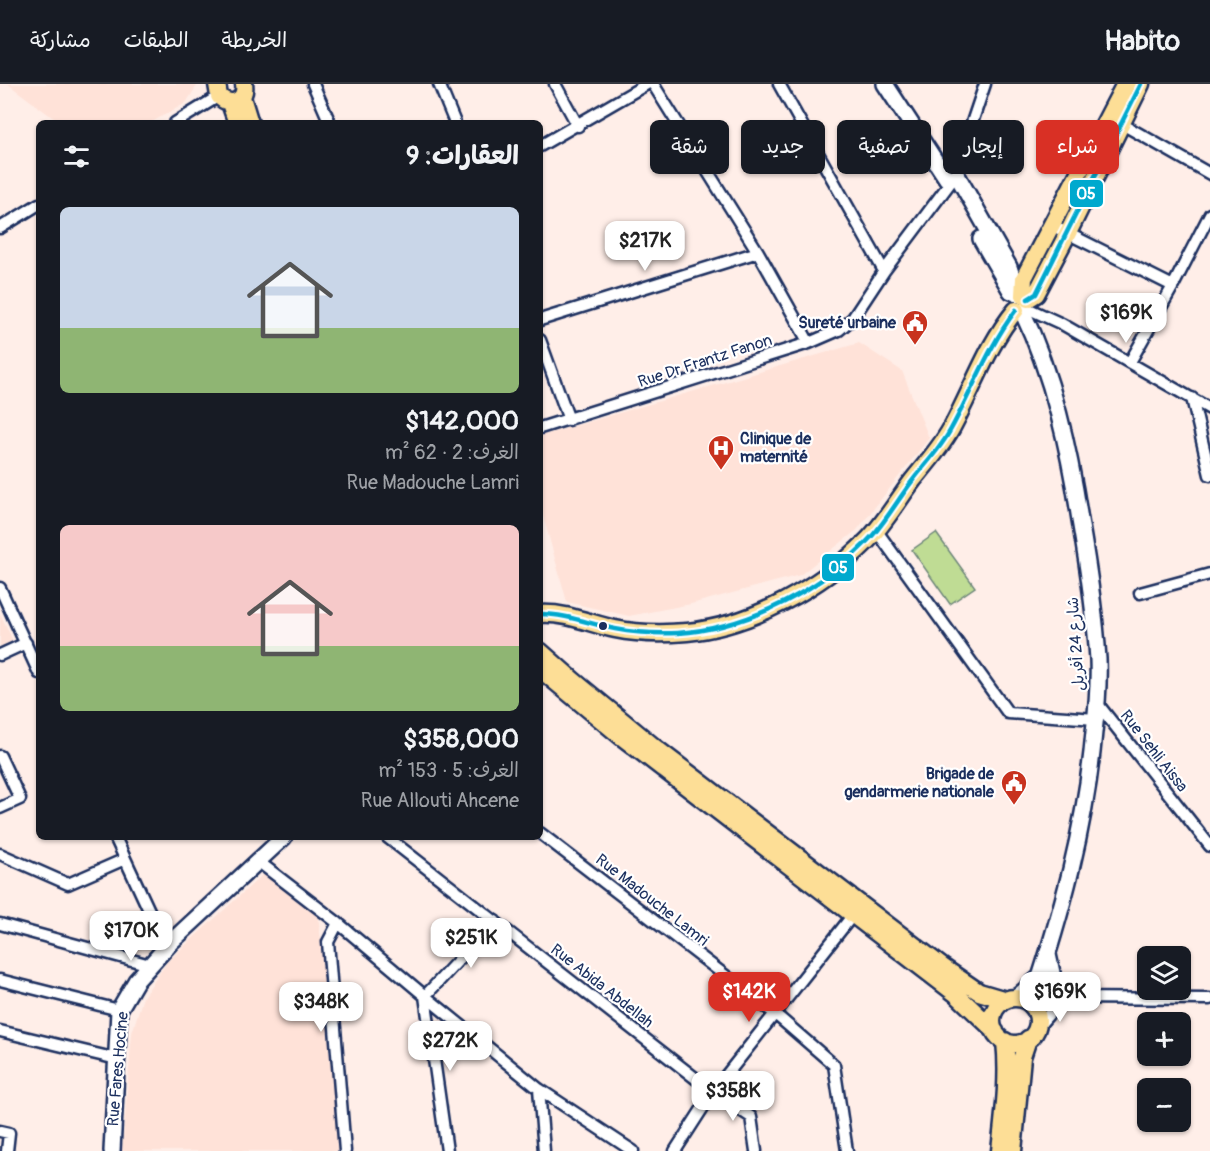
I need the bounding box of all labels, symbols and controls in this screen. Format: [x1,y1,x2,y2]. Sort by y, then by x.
text: Habito [1104,24,1180,59]
text: مشاركة [30,27,91,54]
text: الطبقات [124,27,189,54]
text: الخريطة [222,27,287,54]
chip: شقة [650,120,729,174]
chip: جديد [741,120,825,174]
chip: تصفية [837,120,931,174]
chip: إيجار [943,120,1024,174]
chip: شراء [1036,120,1119,174]
icon: filters [60,140,93,173]
text: العقارات: 9 [406,140,519,172]
line badge: 05 [1069,179,1104,208]
text: 05 [1076,184,1096,204]
pin: $217K [603,221,687,272]
text: $217K [619,228,671,253]
icon: home [236,246,344,354]
pin: $169K [1084,293,1168,344]
text: $169K [1100,300,1152,325]
public building icon: Sureté urbaine [900,308,930,346]
place label: Sureté urbaine [798,313,897,333]
street label: Rue Dr Frantz Fanon [635,330,775,392]
text: $142,000 [405,405,519,437]
place label: Clinique de maternité [740,429,812,467]
hospital icon: Clinique de maternité [706,433,736,471]
text: الغرف: 2 · 62 m² [385,440,519,465]
text: Rue Madouche Lamri [346,470,519,495]
line badge: 05 [821,553,855,582]
text: 05 [828,558,848,578]
icon: home [236,564,344,672]
street label: شارع 24 أفريل [1063,596,1090,692]
unlabelled marker [597,620,609,632]
street label: Rue Sehli Aissa [1116,706,1192,796]
text: $358,000 [403,723,519,755]
text: الغرف: 5 · 153 m² [378,758,519,783]
place label: Brigade de gendarmerie nationale [844,764,995,802]
public building icon: Brigade de gendarmerie nationale [999,768,1029,806]
text: Rue Allouti Ahcene [361,788,519,813]
street label: Rue Madouche Lamri [591,850,713,950]
pin: $170K [89,911,173,962]
text: $170K [104,918,158,943]
pin: $251K [429,918,513,969]
text: $251K [445,925,497,950]
street label: Rue Abida Abdellah [547,940,657,1032]
map controls [1137,946,1191,1132]
button: layers [1137,946,1191,1000]
pin: $142K [707,972,791,1023]
pin: $169K [1018,972,1102,1023]
text: $142K [722,979,776,1004]
text: $169K [1034,979,1086,1004]
pin: $348K [279,982,363,1033]
text: $348K [293,989,349,1014]
street label: Rue Fares Hocine [103,1011,133,1127]
button: + [1137,1012,1191,1066]
pin: $272K [408,1021,492,1072]
text: $272K [422,1028,478,1053]
pin: $358K [691,1071,775,1122]
text: $358K [706,1078,760,1103]
button: − [1137,1078,1191,1132]

